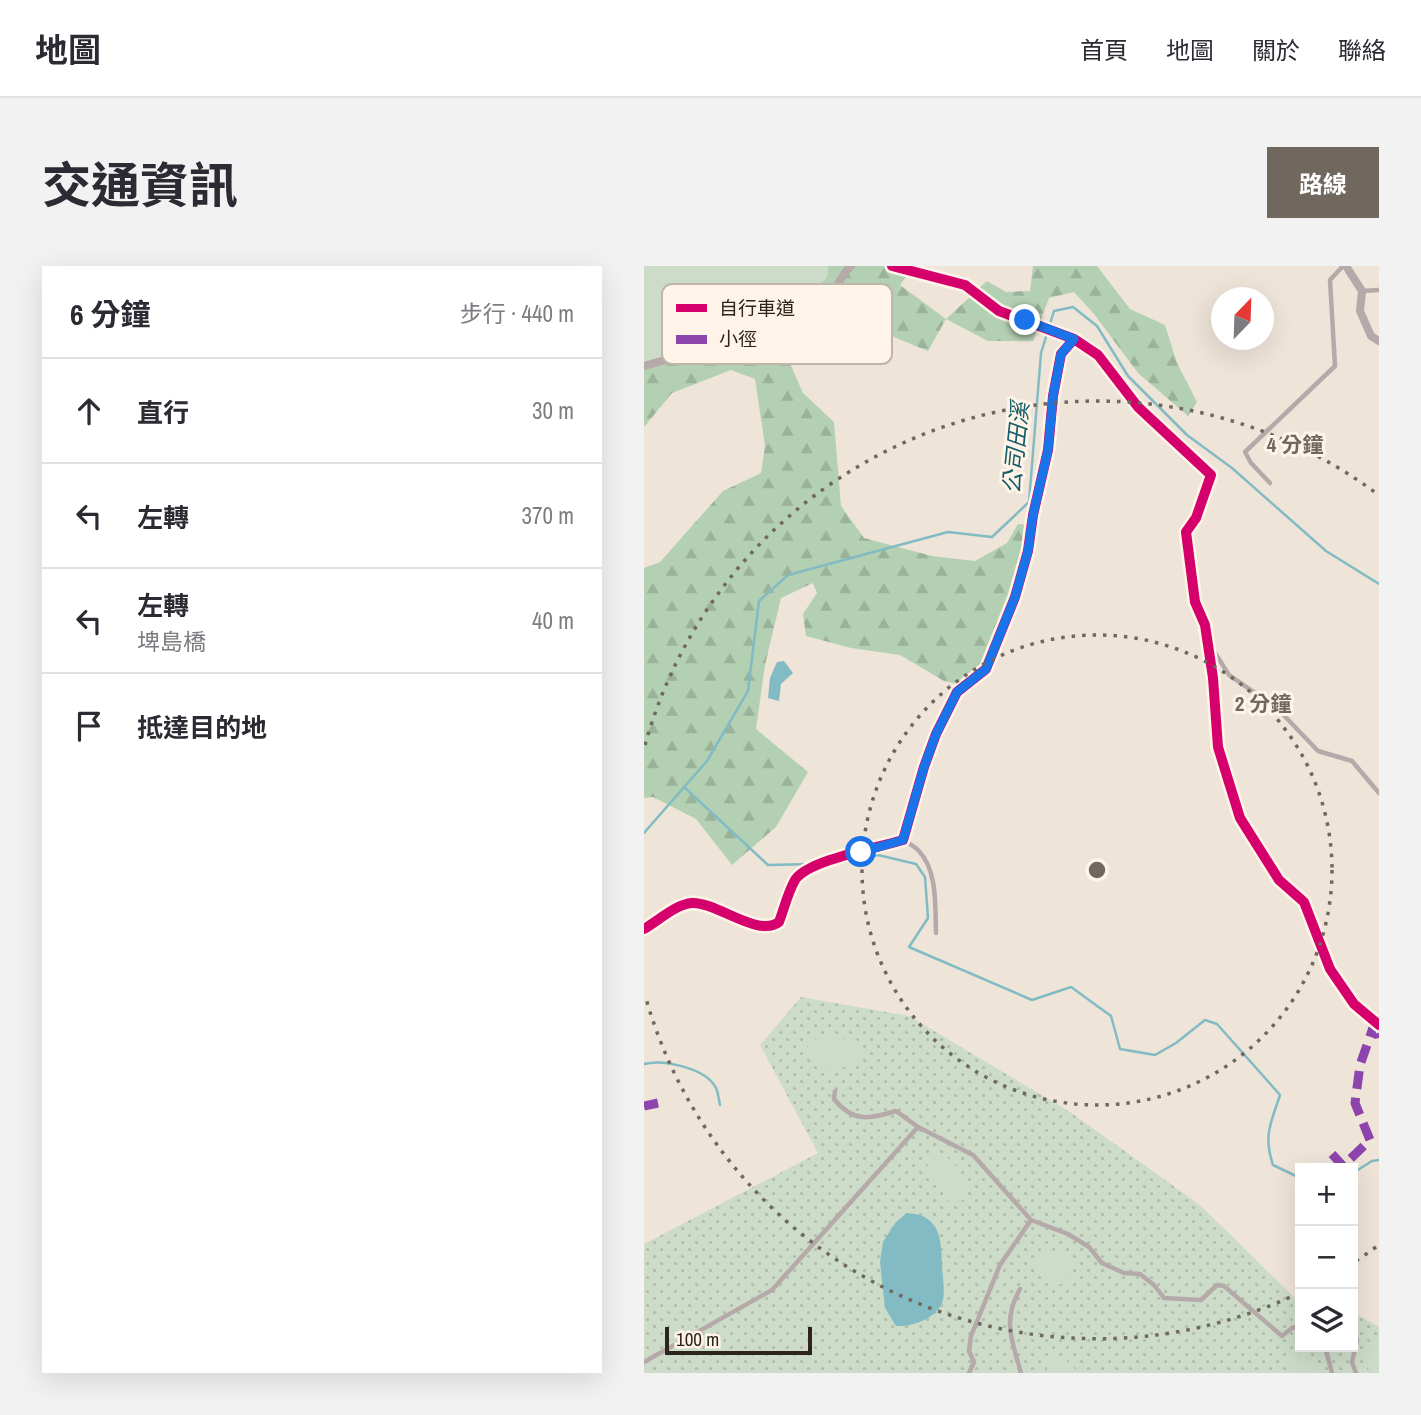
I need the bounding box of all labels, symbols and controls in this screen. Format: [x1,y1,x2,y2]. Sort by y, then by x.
text: 地圖 [35,28,101,72]
text: 首頁 [1080,34,1128,66]
text: 地圖 [1166,34,1214,66]
text: 關於 [1252,34,1300,66]
text: 聯絡 [1338,34,1386,66]
button: 路線 [1267,147,1379,218]
text: 交通資訊 [42,152,238,218]
legend [662,284,892,364]
north arrow [1211,287,1274,350]
text: 6 分鐘 [70,294,151,334]
text: 自行車道 [719,295,795,321]
text: 步行 · 440 m [460,298,574,329]
route end [1009,304,1040,335]
text: 小徑 [719,326,757,352]
icon: ahead [70,392,108,430]
text: 直行 [137,395,189,430]
text: 30 m [532,395,574,426]
water label: 公司田溪 [995,398,1036,495]
text: 4 分鐘 [1267,430,1323,459]
icon: left [70,497,108,535]
text: 左轉 [137,500,189,535]
text: 370 m [522,500,574,531]
text: 左轉 [137,588,189,623]
icon: left [70,602,108,640]
text: 40 m [532,605,574,636]
text: 埤島橋 [137,626,206,657]
text: 2 分鐘 [1235,689,1291,718]
icon: arrive [70,707,108,745]
text: 抵達目的地 [137,710,267,745]
route start [845,836,876,867]
centre of rings [1085,858,1109,882]
map controls [1295,1163,1358,1352]
button: + [1295,1163,1358,1226]
button: − [1295,1226,1358,1289]
button: layers [1295,1289,1358,1352]
scale bar [665,1324,812,1356]
text: 100 m [676,1326,719,1352]

